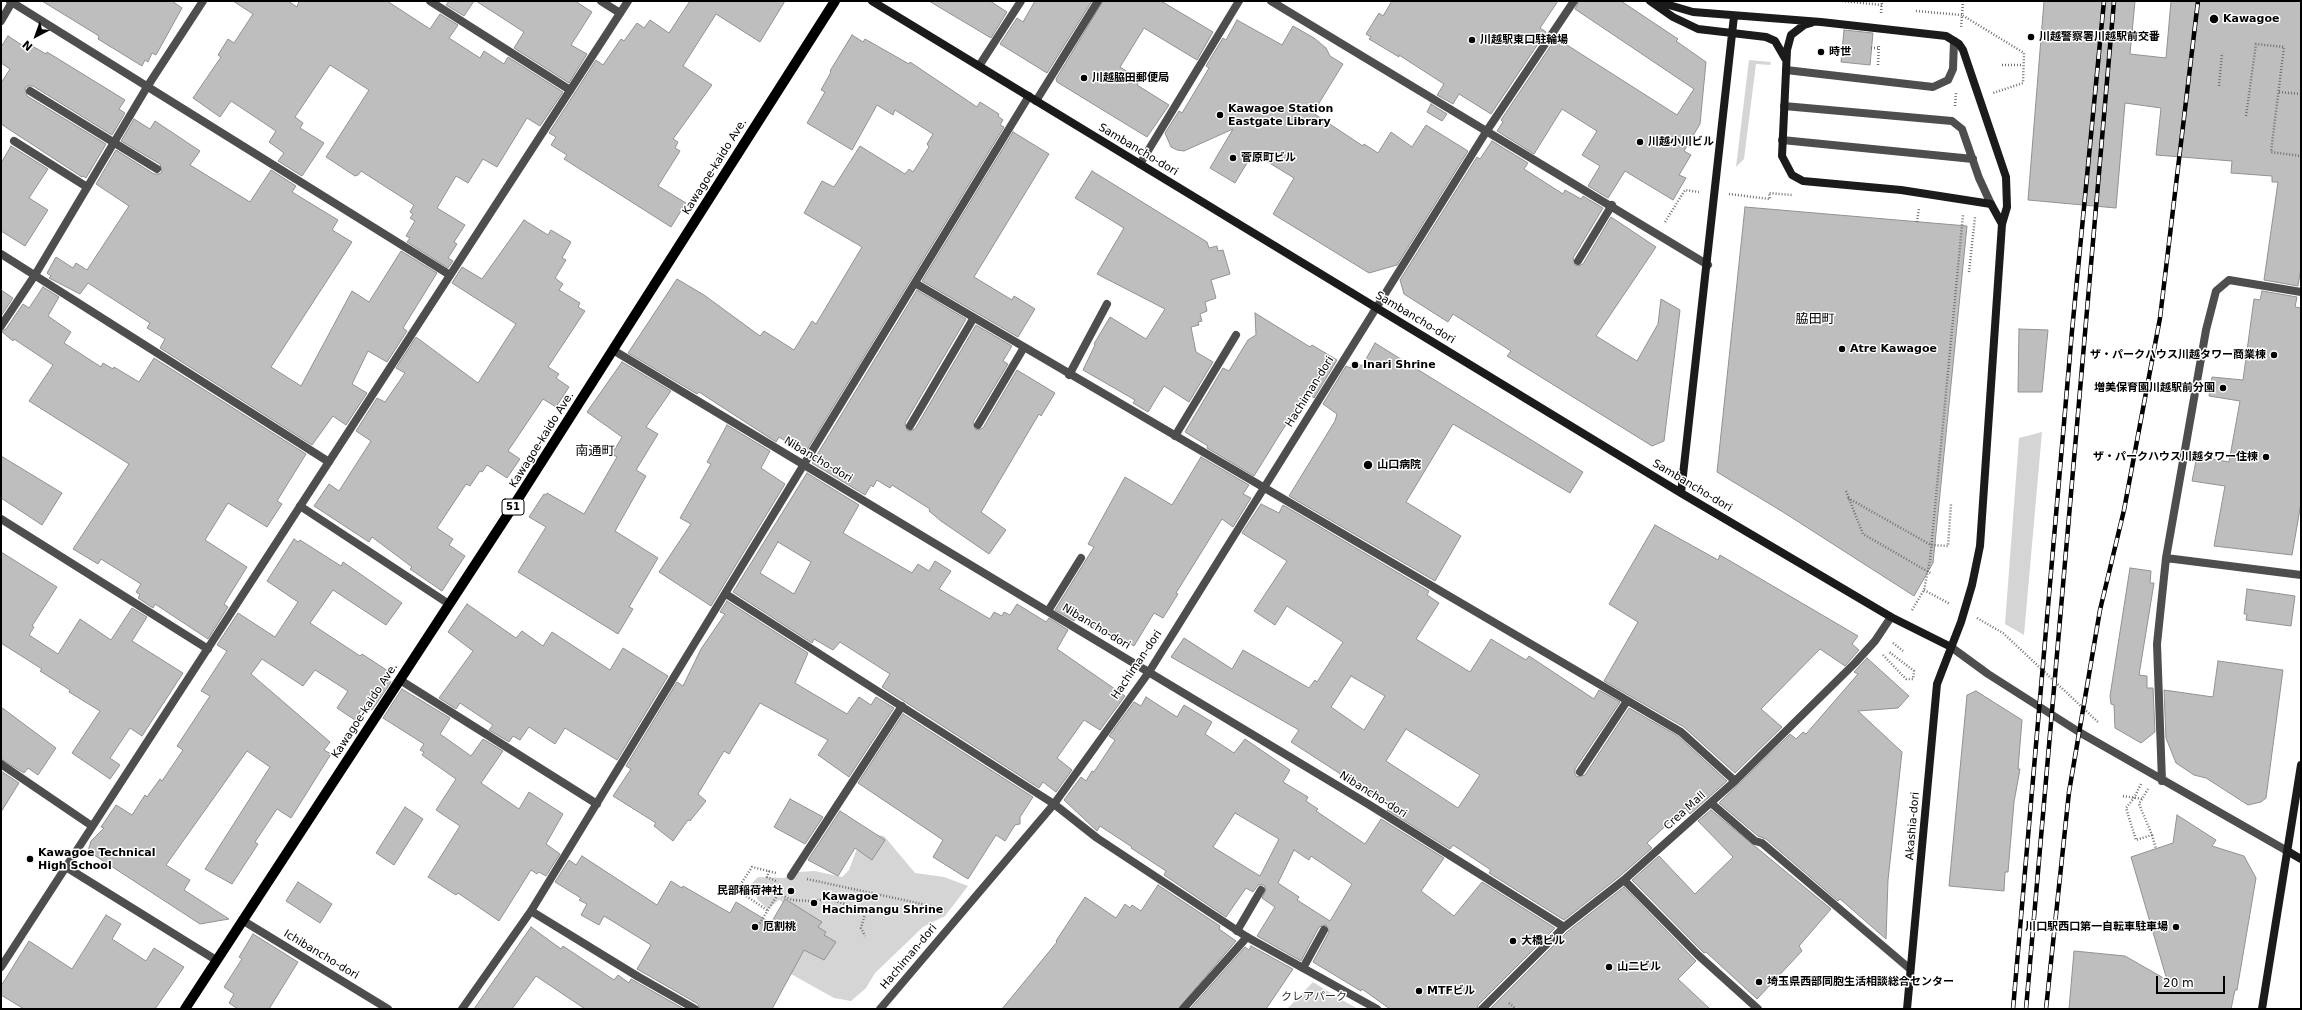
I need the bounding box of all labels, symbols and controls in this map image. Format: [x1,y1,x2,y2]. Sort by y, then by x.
place label: Kawagoe [2223,12,2279,26]
marker: Kawagoe [2208,13,2220,25]
north arrow [16,16,56,56]
place label: 川越警察署川越駅前交番 [2039,30,2160,44]
marker: 川越警察署川越駅前交番 [2026,32,2036,42]
place label: 川越駅東口駐輪場 [1480,33,1568,47]
marker: 川越駅東口駐輪場 [1467,35,1477,45]
text: N [20,38,36,53]
place label: 時世 [1829,45,1851,59]
marker: 時世 [1816,47,1826,57]
place label: 川越脇田郵便局 [1092,71,1169,85]
marker: 川越脇田郵便局 [1079,73,1089,83]
place label: Kawagoe Station Eastgate Library [1228,102,1333,128]
marker: Kawagoe Station Eastgate Library [1215,110,1225,120]
street label: Kawagoe-kaido Ave. [680,117,750,217]
street label: Sambancho-dori [1096,121,1180,179]
place label: 川越小川ビル [1648,135,1714,149]
marker: 川越小川ビル [1635,137,1645,147]
place label: 菅原町ビル [1241,151,1296,165]
marker: 菅原町ビル [1228,153,1238,163]
street label: Sambancho-dori [1373,289,1457,347]
district label: 脇田町 [1796,312,1834,328]
place label: Atre Kawagoe [1850,342,1937,356]
marker: Atre Kawagoe [1837,344,1847,354]
place label: ザ・パークハウス川越タワー商業棟 [2090,348,2266,362]
marker: ザ・パークハウス川越タワー商業棟 [2269,350,2279,360]
street label: Hachiman-dori [1283,354,1337,430]
place label: Inari Shrine [1363,358,1436,372]
marker: Inari Shrine [1350,360,1360,370]
place label: 増美保育園川越駅前分園 [2094,381,2215,395]
marker: 増美保育園川越駅前分園 [2218,383,2228,393]
street label: Kawagoe-kaido Ave. [507,390,577,490]
street label: Nibancho-dori [782,434,854,486]
district label: 南通町 [576,444,614,460]
place label: ザ・パークハウス川越タワー住棟 [2093,450,2258,464]
marker: ザ・パークハウス川越タワー住棟 [2261,452,2271,462]
street label: Sambancho-dori [1650,457,1734,515]
place label: 山口病院 [1377,458,1421,472]
marker: 山口病院 [1362,459,1374,471]
road number: 51 [502,499,524,515]
street label: Nibancho-dori [1060,601,1132,653]
street label: Hachiman-dori [1109,628,1165,702]
street label: Kawagoe-kaido Ave. [329,661,401,761]
street label: Nibancho-dori [1337,769,1409,821]
street label: Crea Mall [1662,789,1708,833]
street label: Akashia-dori [1903,791,1923,861]
place label: Kawagoe Technical High School [38,846,155,872]
marker: Kawagoe Technical High School [25,854,35,864]
place label: 民部稲荷神社 [717,884,783,898]
marker: 民部稲荷神社 [786,886,796,896]
place label: Kawagoe Hachimangu Shrine [822,890,943,916]
marker: Kawagoe Hachimangu Shrine [809,898,819,908]
place label: 厄割桃 [763,920,796,934]
place label: 川口駅西口第一自転車駐車場 [2025,920,2168,934]
marker: 厄割桃 [750,922,760,932]
street label: Hachiman-dori [878,922,940,992]
marker: 川口駅西口第一自転車駐車場 [2171,922,2181,932]
street label: Ichibancho-dori [281,927,361,983]
place label: 大橋ビル [1521,934,1565,948]
marker: 大橋ビル [1508,936,1518,946]
place label: 山二ビル [1617,960,1661,974]
marker: 山二ビル [1604,962,1614,972]
scale bar [2158,968,2227,994]
place label: 埼玉県西部同胞生活相談総合センター [1767,975,1954,989]
text: 20 m [2163,976,2194,990]
marker: 埼玉県西部同胞生活相談総合センター [1754,977,1764,987]
place label: MTFビル [1427,984,1475,998]
marker: MTFビル [1414,986,1424,996]
park label: クレアパーク [1281,990,1347,1004]

